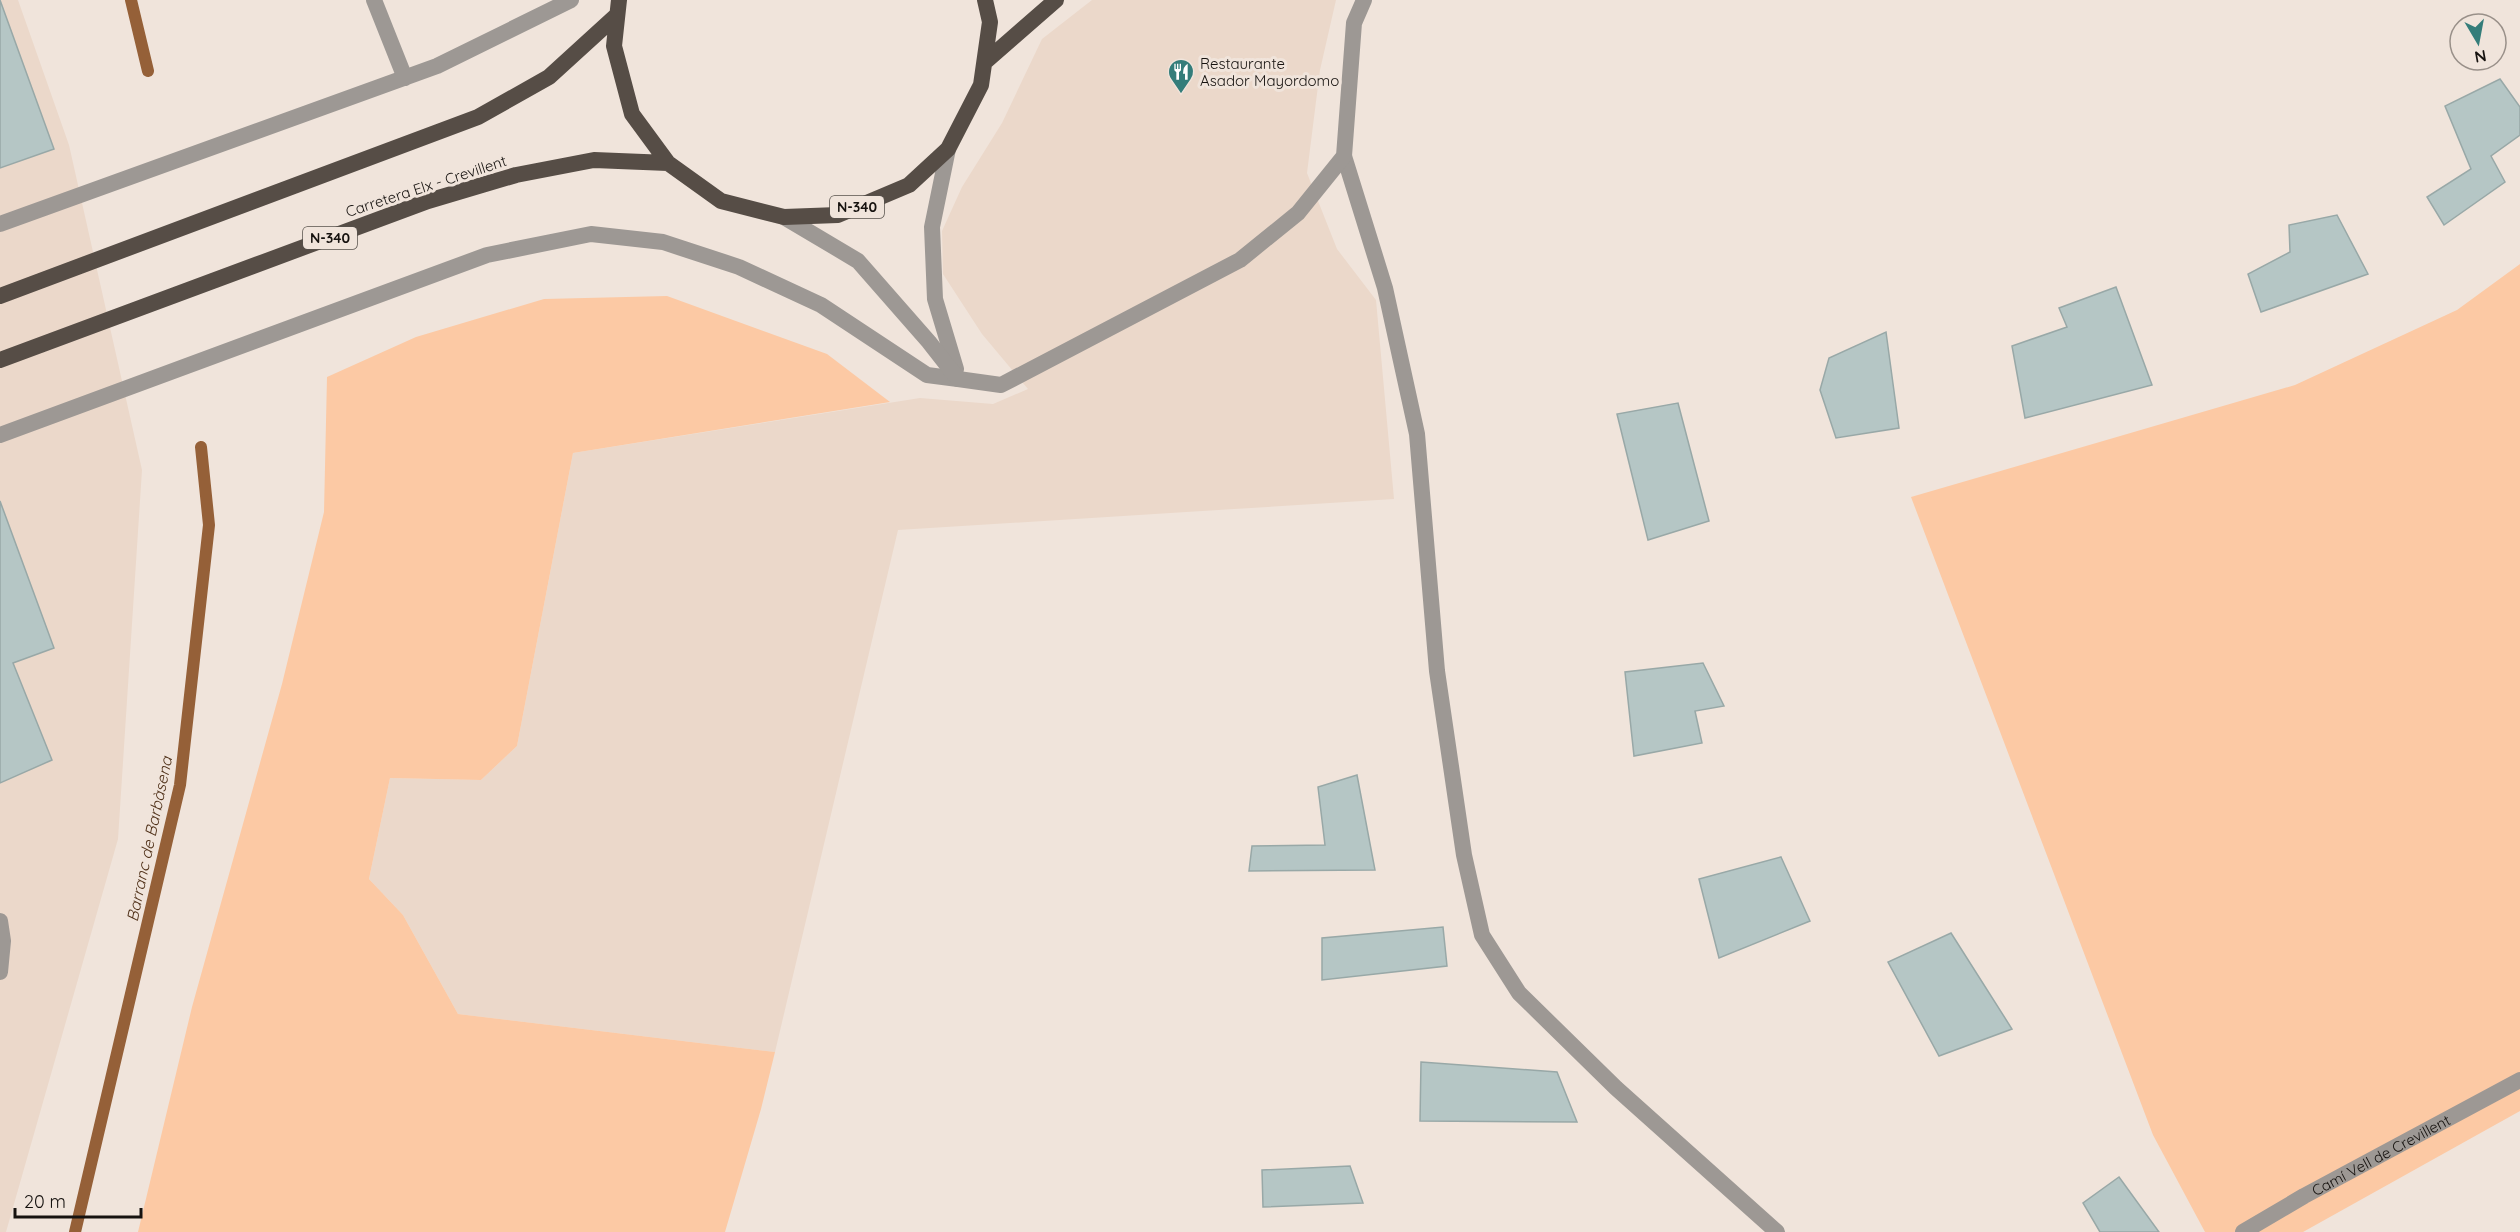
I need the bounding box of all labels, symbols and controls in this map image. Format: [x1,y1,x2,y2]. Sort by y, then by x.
north arrow [2448,12,2508,72]
text: N [2473,46,2488,68]
place label: Restaurante Asador Mayordomo [1200,54,1339,90]
restaurant icon: Restaurante Asador Mayordomo [1166,57,1196,95]
street label: Carretera Elx - Crevillent [343,151,509,221]
road number: N-340 [830,196,884,218]
road number: N-340 [303,227,357,249]
water label: Barranc de Barbàsena [122,753,177,923]
street label: Camí Vell de Crevillent [2308,1110,2453,1200]
scale bar [15,1181,141,1219]
text: 20 m [24,1190,66,1213]

